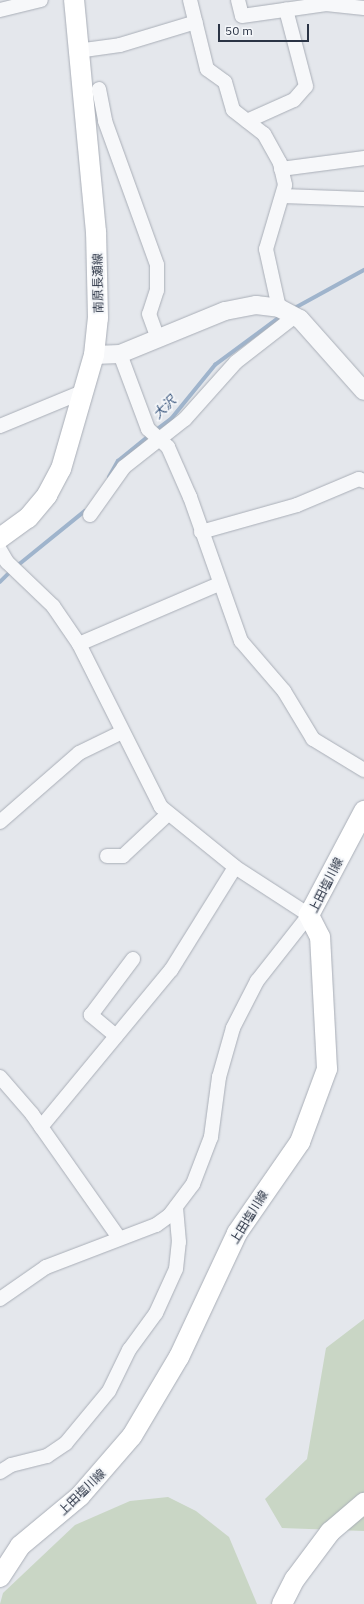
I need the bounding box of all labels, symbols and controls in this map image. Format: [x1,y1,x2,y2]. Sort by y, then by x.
scale bar [220,16,311,42]
text: 50 m [225,23,253,38]
street label: 南原長瀬線 [90,253,106,313]
water label: 大沢 [150,393,180,423]
street label: 上田塩川線 [306,855,346,915]
street label: 上田塩川線 [227,1188,271,1246]
street label: 上田塩川線 [55,1466,109,1518]

